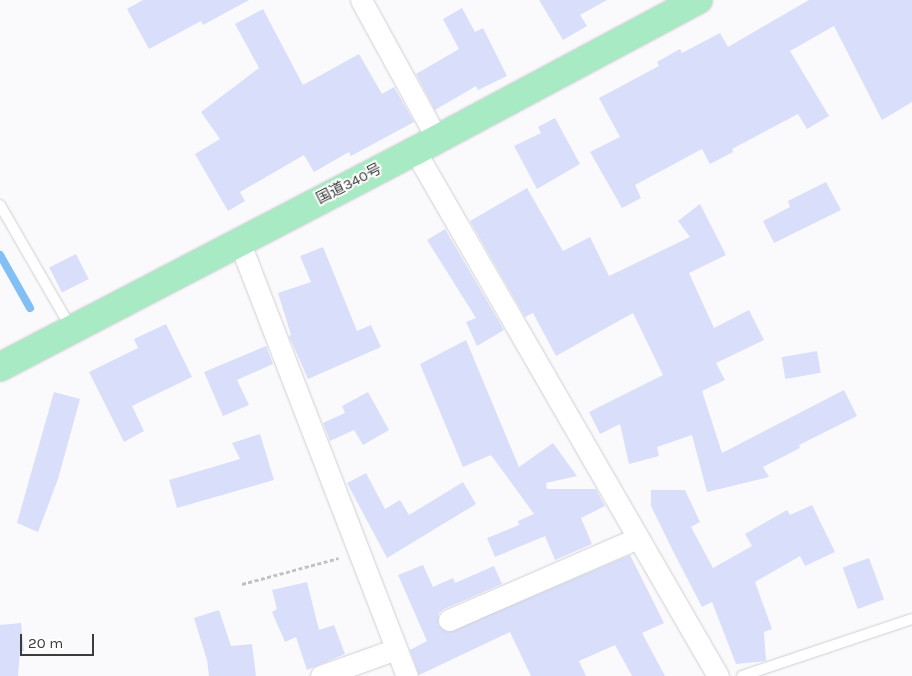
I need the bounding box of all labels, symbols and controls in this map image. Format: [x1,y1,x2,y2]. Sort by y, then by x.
street label: 国道340号 [313,160,385,208]
scale bar [22,624,96,656]
text: 20 m [28,634,63,652]

